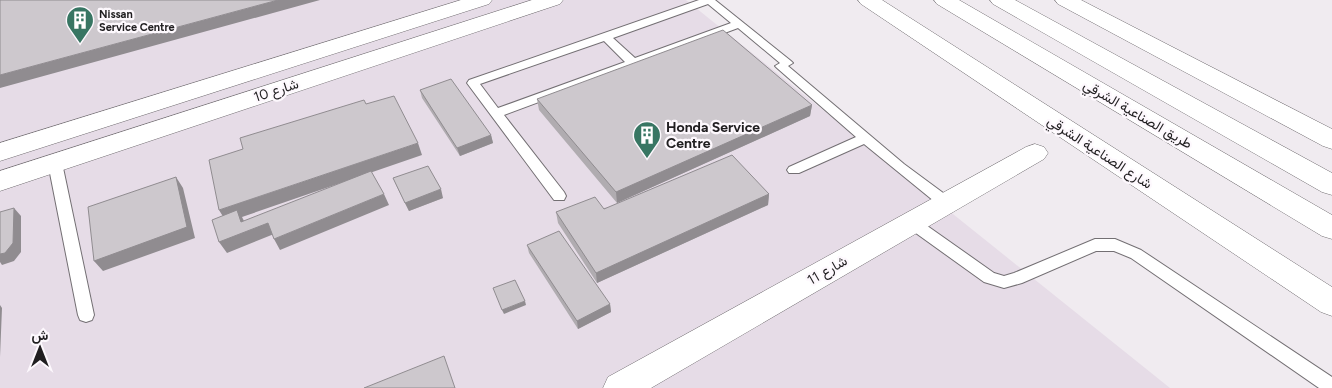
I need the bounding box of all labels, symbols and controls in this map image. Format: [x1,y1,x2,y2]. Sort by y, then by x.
building icon: Nissan Service Centre [65,5,95,44]
place label: Nissan Service Centre [99,8,175,34]
street label: شارع 10 [251,75,301,108]
street label: طريق الصناعية الشرقي [1079,76,1195,155]
street label: شارع الصناعية الشرقي [1043,112,1155,195]
place label: Honda Service Centre [666,119,760,152]
building icon: Honda Service Centre [632,120,662,159]
street label: شارع 11 [804,252,851,290]
north arrow [15,323,65,373]
text: ش [32,327,49,344]

